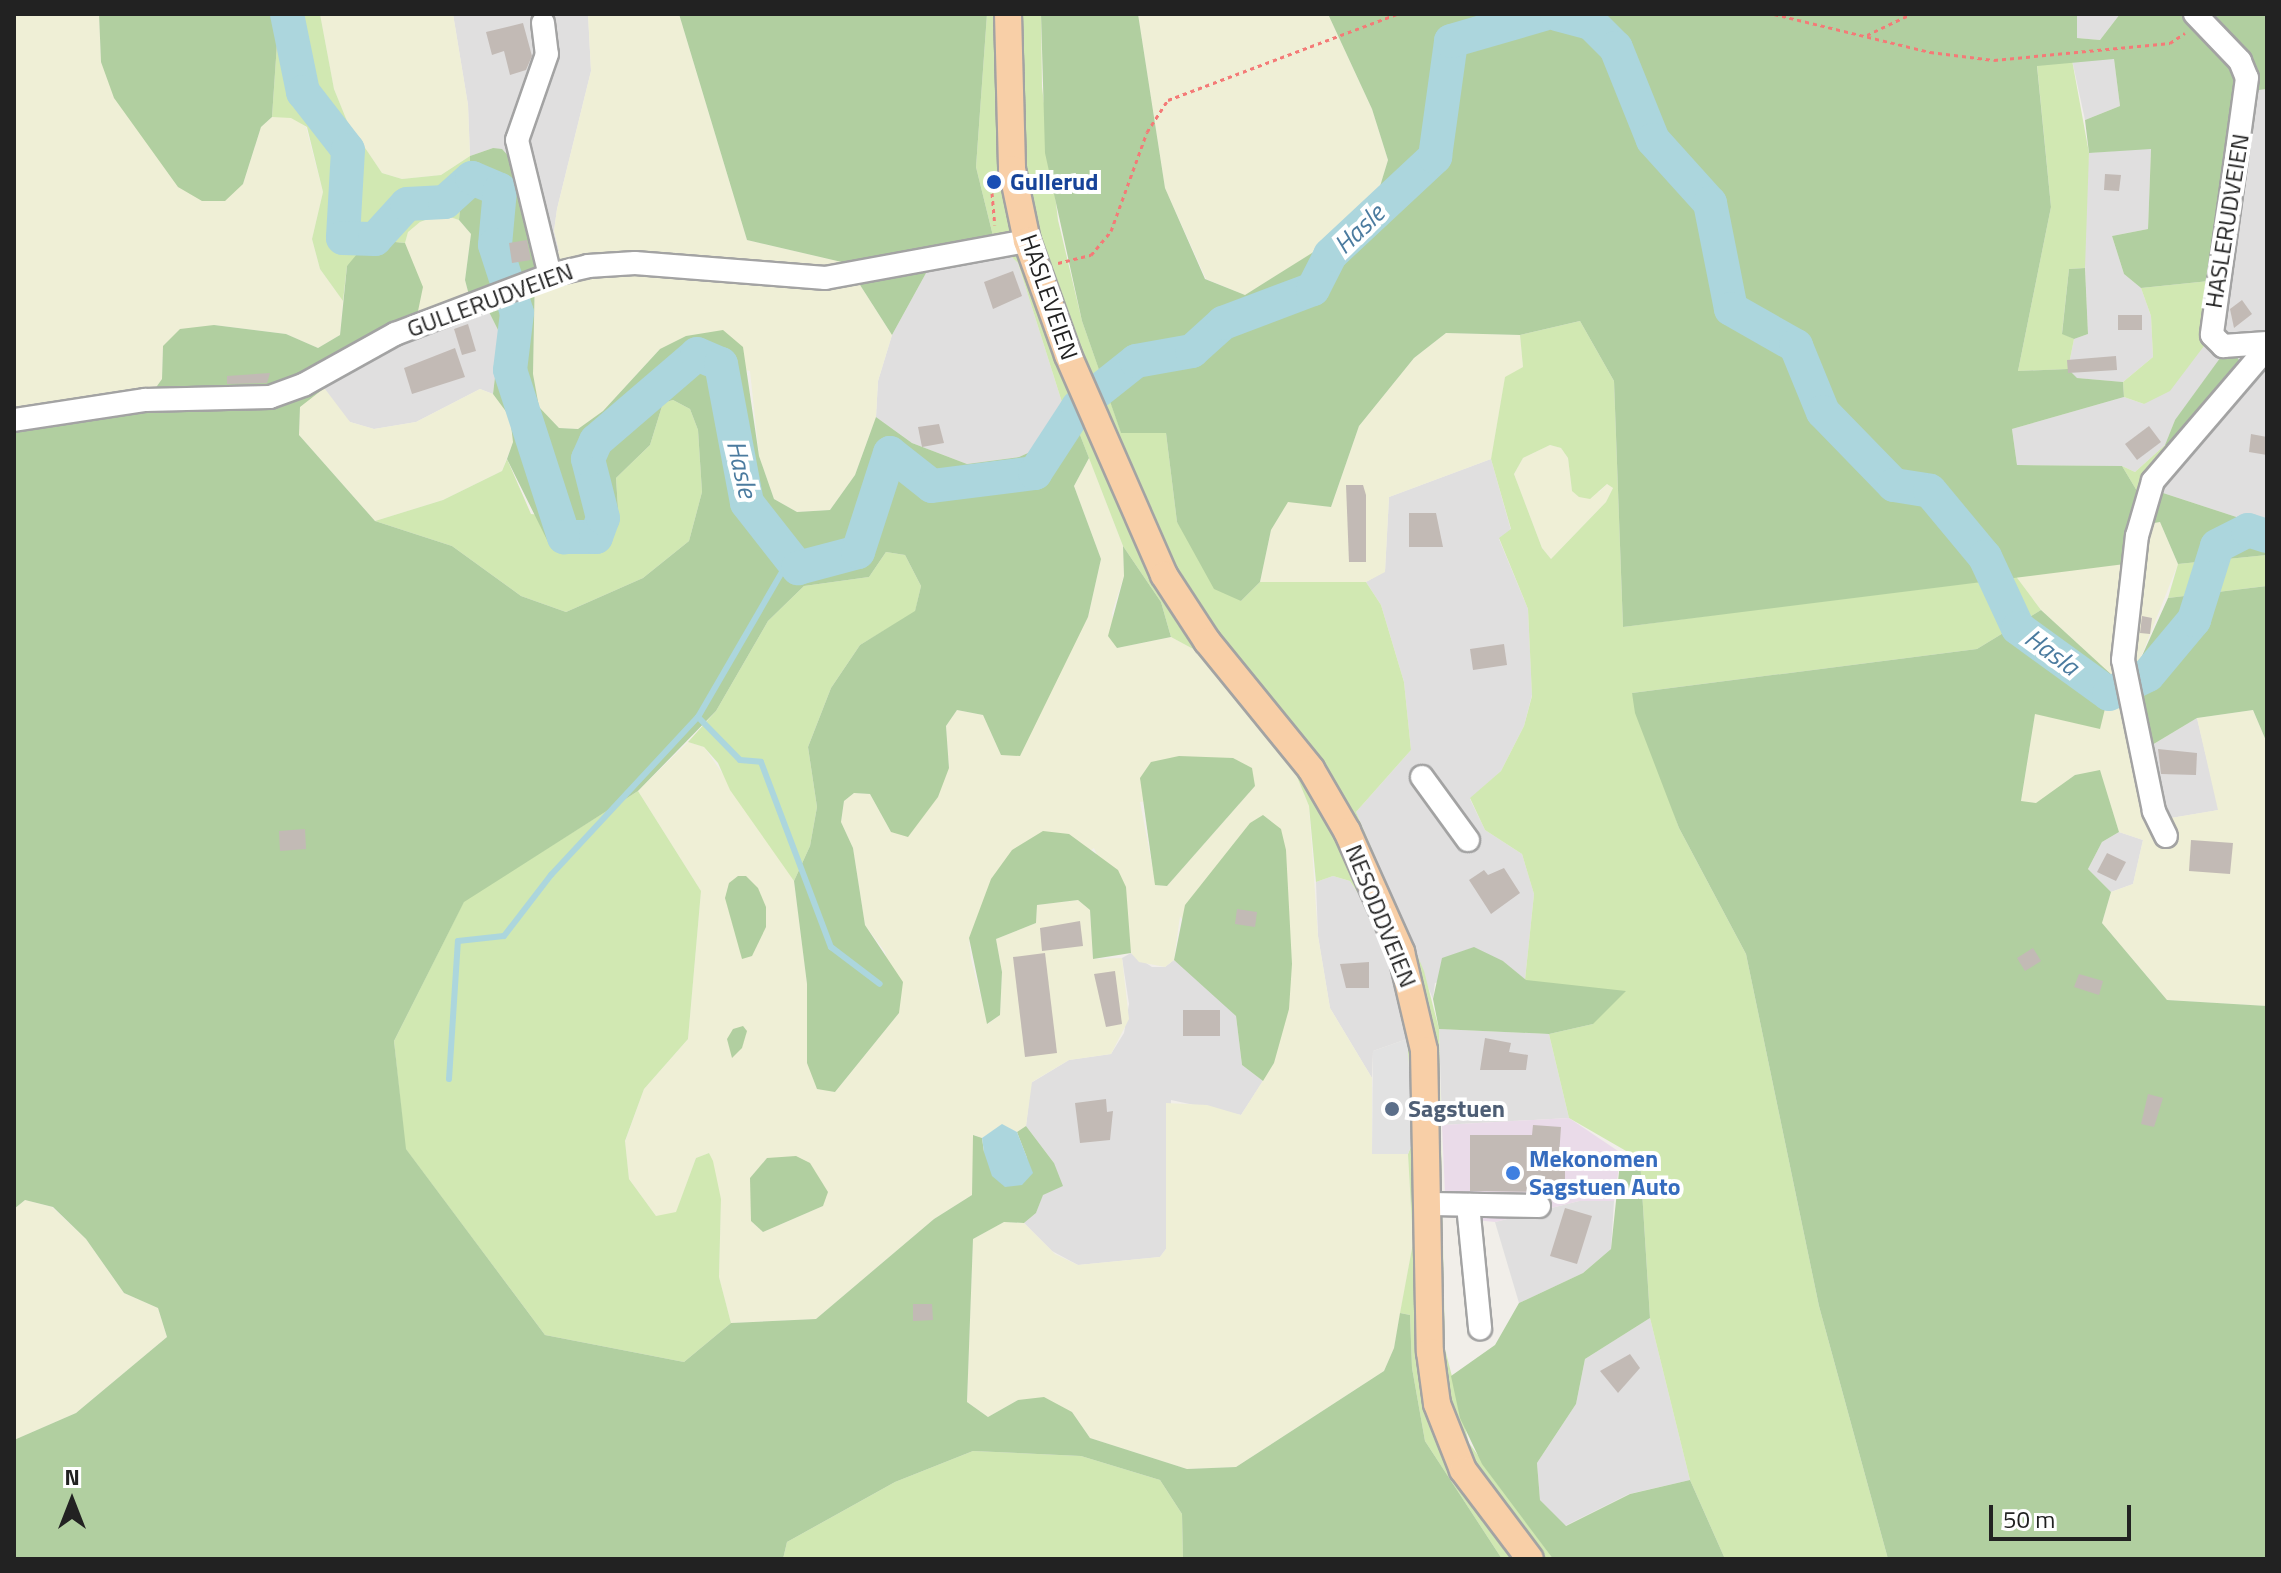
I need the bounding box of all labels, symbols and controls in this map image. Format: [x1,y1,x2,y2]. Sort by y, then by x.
street label: HASLERUDVEIEN [2199,132,2255,310]
place label: Gullerud [1010,168,1099,196]
marker: Gullerud [985,173,1003,191]
water label: Hasle [1327,198,1391,260]
street label: HASLEVEIEN [1014,230,1084,364]
street label: GULLERUDVEIEN [403,257,577,343]
water label: Hasle [720,437,764,501]
water label: Hasla [2019,622,2085,682]
street label: NESODDVEIEN [1339,840,1423,992]
place label: Sagstuen [1408,1095,1505,1123]
marker: Sagstuen [1383,1100,1401,1118]
place label: Mekonomen Sagstuen Auto [1529,1145,1680,1201]
marker: Mekonomen Sagstuen Auto [1504,1164,1522,1182]
text: N [64,1460,80,1494]
north arrow [32,1461,112,1541]
scale bar [1993,1489,2135,1539]
text: 50 m [2003,1501,2055,1537]

